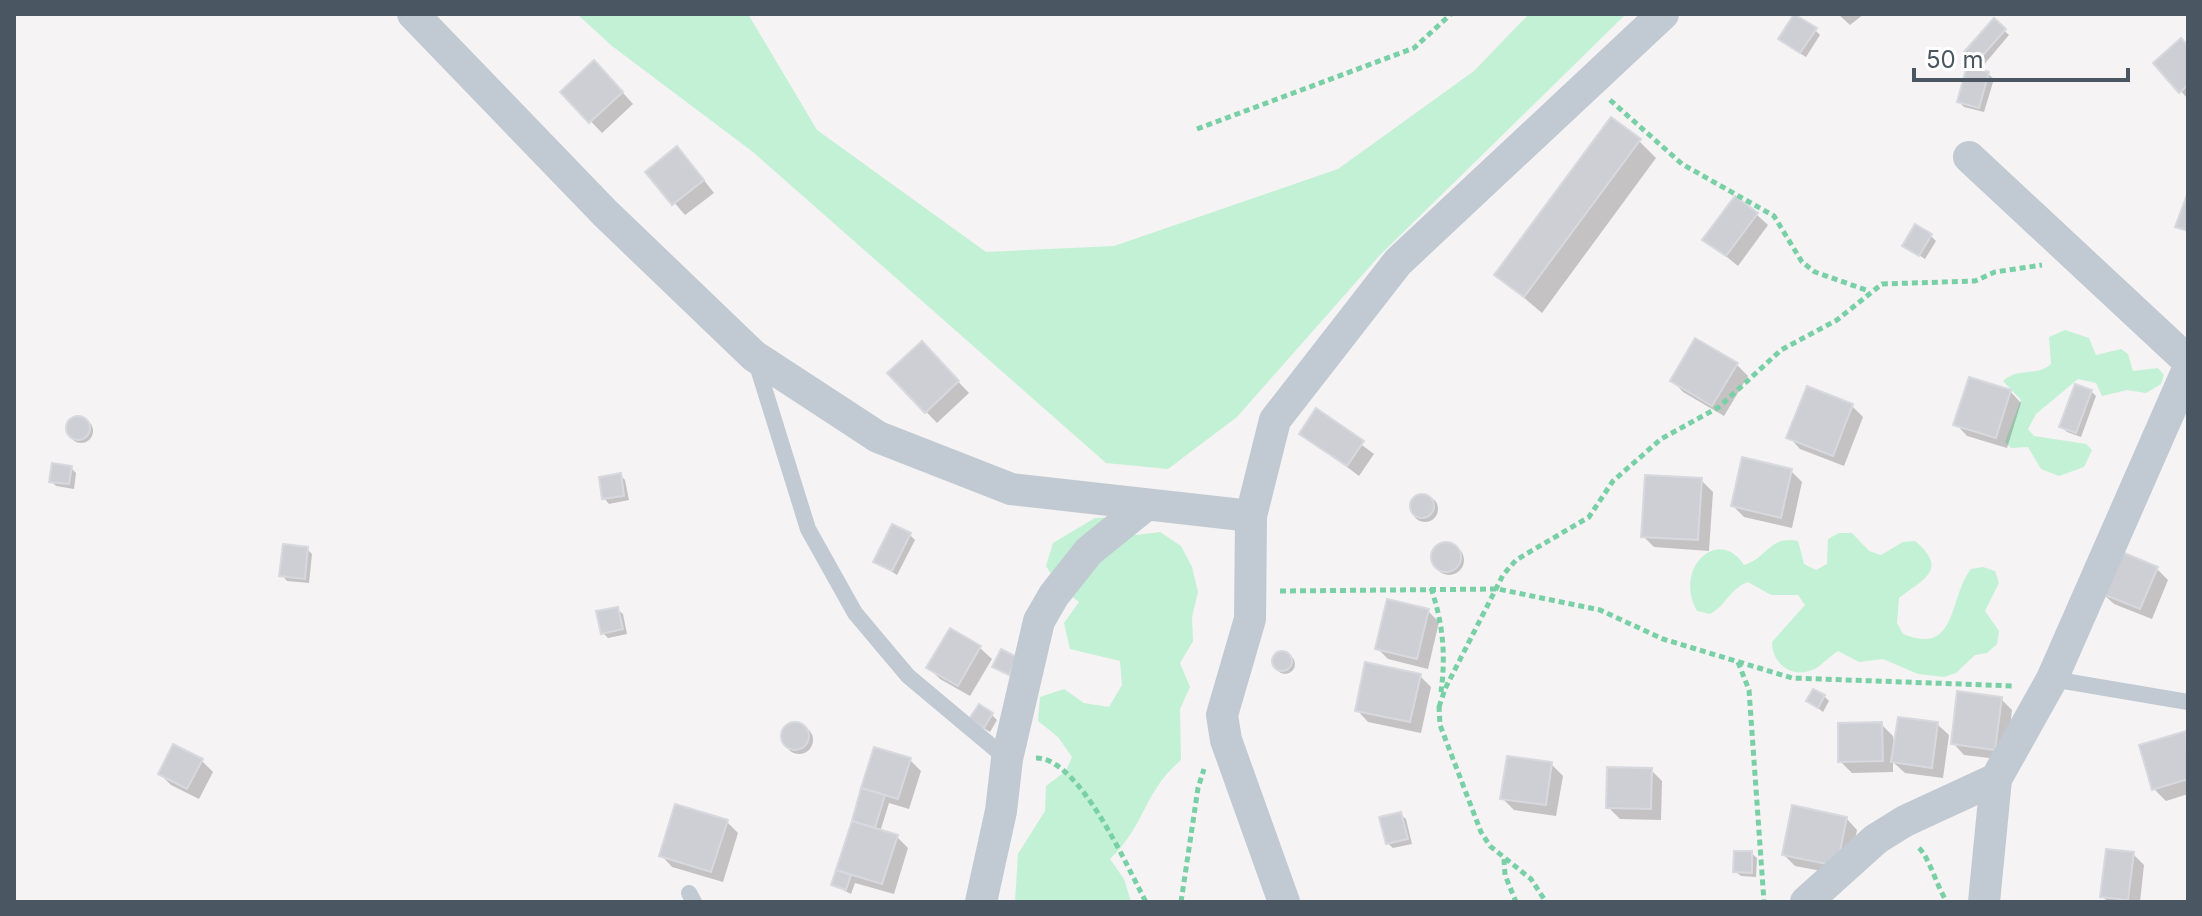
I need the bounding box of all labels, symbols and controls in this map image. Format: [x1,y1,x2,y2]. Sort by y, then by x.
scale bar [1914,32,2128,82]
text: 50 m [1926,45,1984,74]

